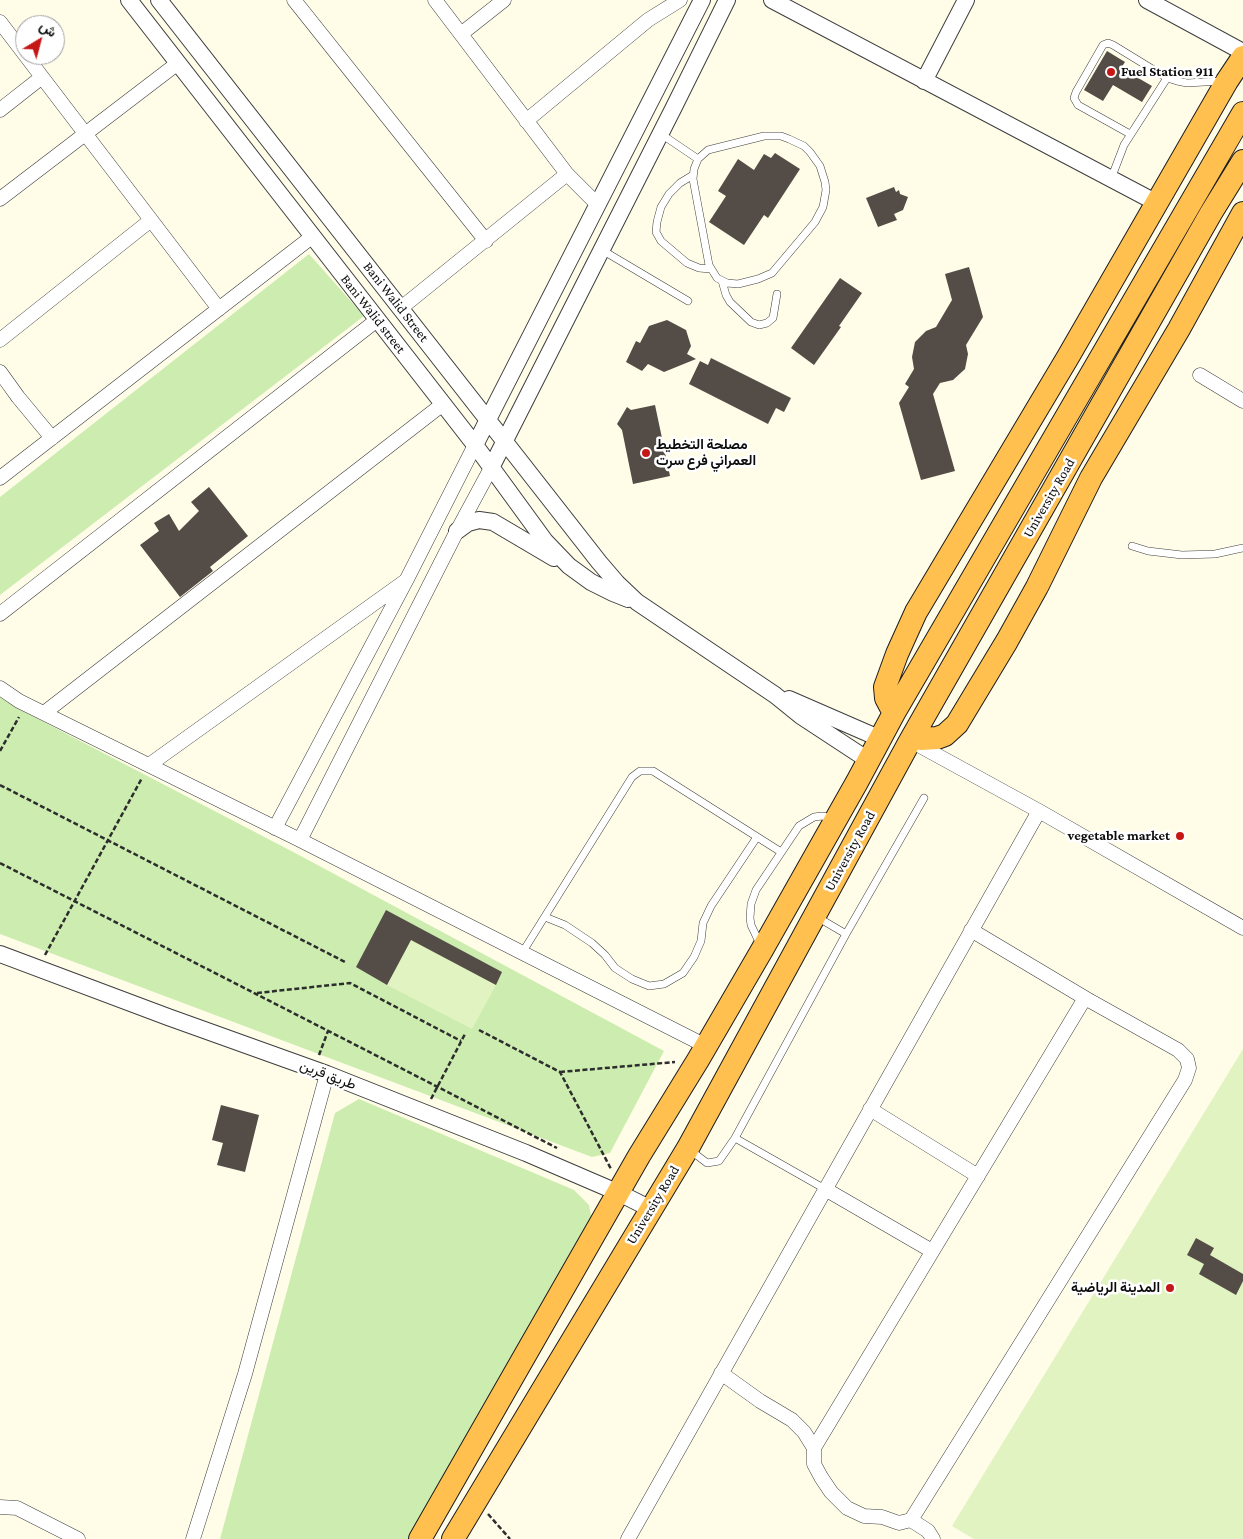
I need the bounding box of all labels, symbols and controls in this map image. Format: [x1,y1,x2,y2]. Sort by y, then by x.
north arrow [15,15,65,65]
text: ش [37,17,60,40]
place label: Fuel Station 911 [1121,64,1213,80]
marker: Fuel Station 911 [1105,66,1117,78]
street label: Bani Walid Street [360,259,432,345]
street label: Bani Walid street [337,271,409,357]
place label: مصلحة التخطيط العمراني فرع سرت [656,437,756,470]
marker: مصلحة التخطيط العمراني فرع سرت [640,447,652,459]
street label: University Road [1020,455,1078,541]
street label: University Road [821,808,879,894]
place label: vegetable market [1068,828,1170,844]
marker: vegetable market [1174,830,1186,842]
street label: طريق قرين [297,1057,359,1093]
street label: University Road [623,1163,683,1247]
place label: المدينة الرياضية [1071,1280,1160,1296]
marker: المدينة الرياضية [1164,1282,1176,1294]

